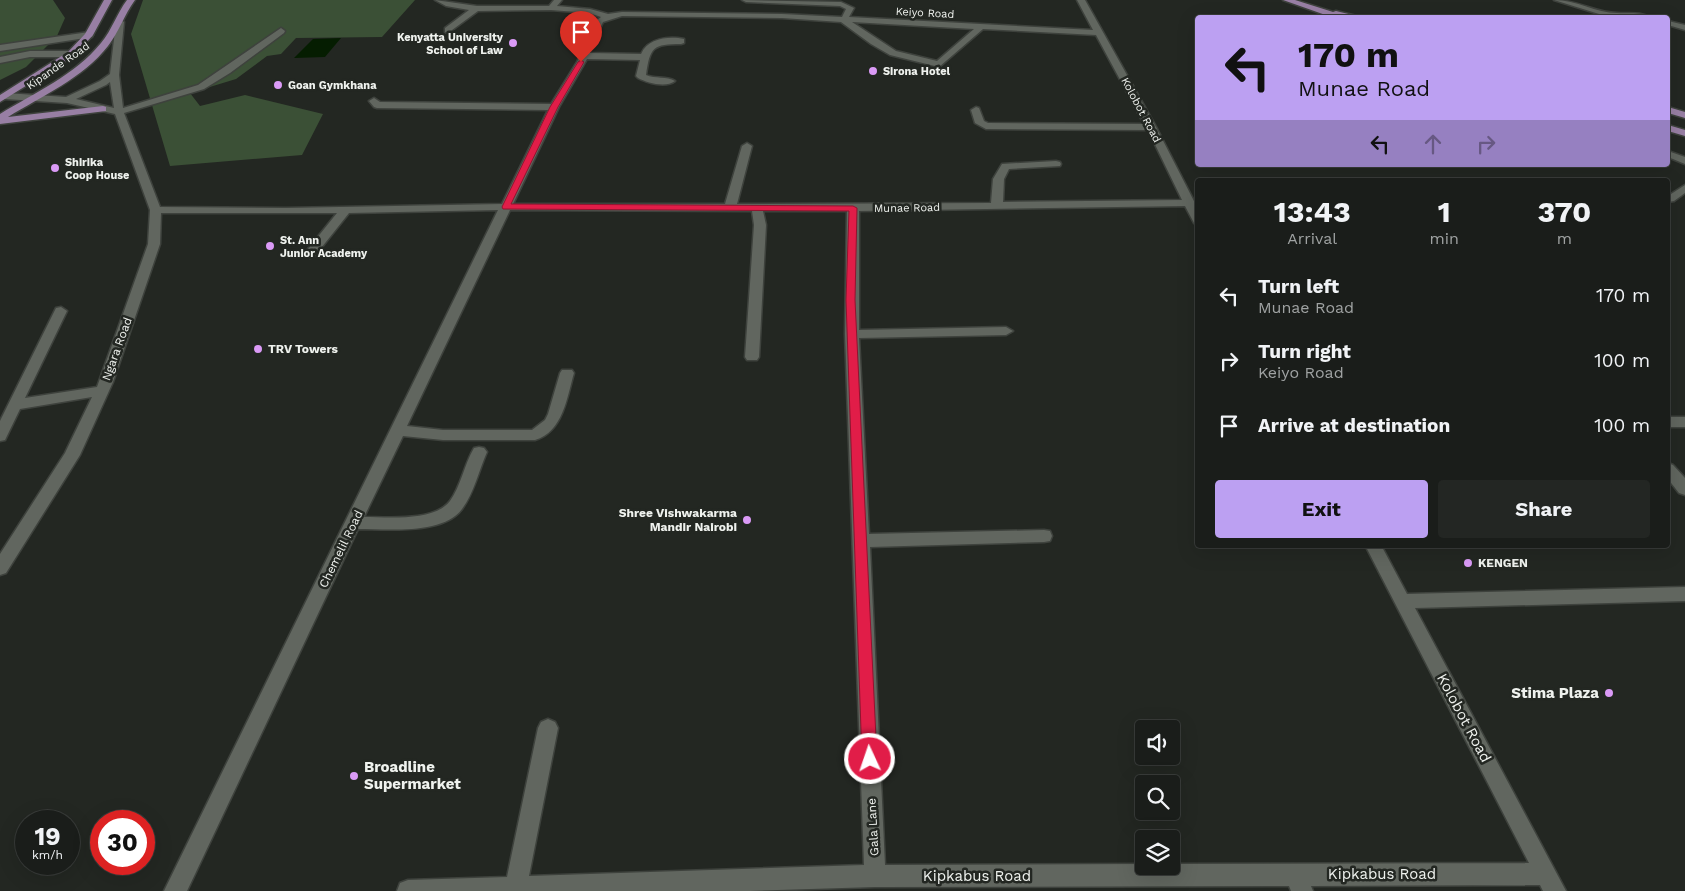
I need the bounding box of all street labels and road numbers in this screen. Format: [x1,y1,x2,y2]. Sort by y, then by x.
street label: Keiyo Road [895,5,955,21]
street label: Kipande Road [24,39,92,93]
street label: Kolobot Road [1118,75,1164,145]
street label: Munae Road [874,201,940,215]
street label: Ngara Road [99,315,135,383]
street label: Chemelil Road [316,508,366,590]
street label: Kolobot Road [1433,670,1495,766]
street label: Gala Lane [864,798,882,856]
street label: Kipkabus Road [1328,865,1436,883]
street label: Kipkabus Road [923,867,1031,885]

